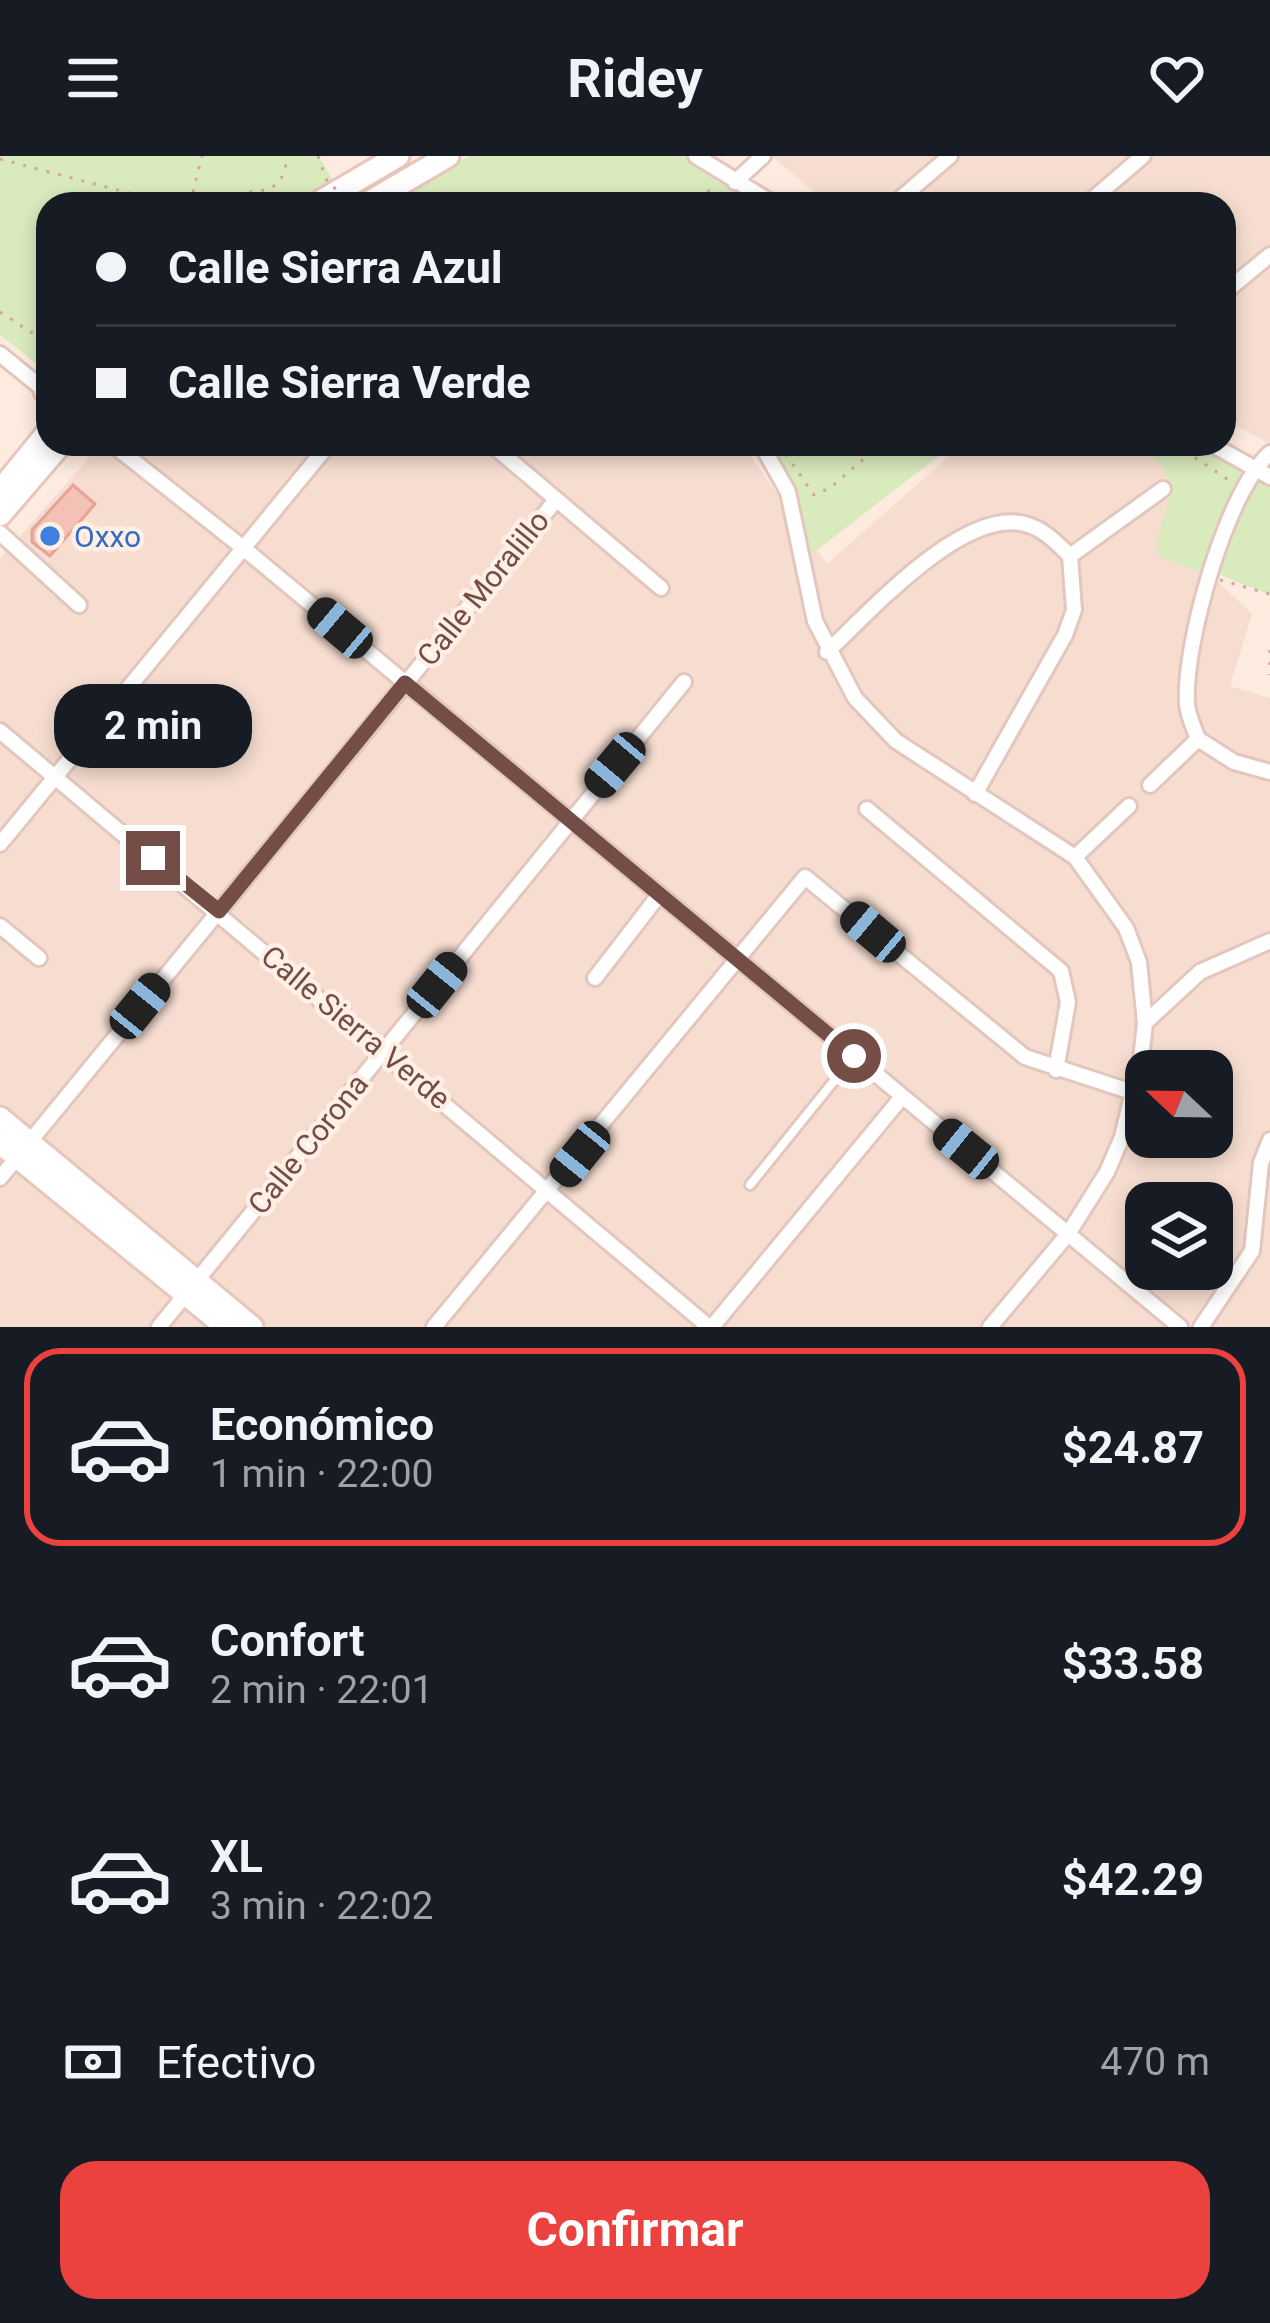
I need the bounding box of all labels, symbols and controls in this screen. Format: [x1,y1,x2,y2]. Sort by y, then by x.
icon: menu [60,45,126,111]
icon: heart [1144,45,1210,111]
text: Ridey [567,47,703,110]
text: Calle Sierra Azul [168,241,503,294]
text: Calle Sierra Verde [168,356,531,409]
street label: Calle Moralillo [410,503,556,673]
place label: Oxxo [74,519,141,554]
marker: Oxxo [37,523,63,549]
car [301,591,379,665]
callout: 2 min [54,684,252,768]
text: 2 min [104,703,202,749]
car [578,726,652,804]
route end [126,831,180,885]
car [834,895,912,969]
street label: Calle Sierra Verde [255,938,457,1116]
car [400,946,474,1024]
car [103,967,177,1045]
route start [827,1029,881,1083]
north arrow [1125,1050,1233,1158]
map controls [1125,1050,1233,1290]
street label: Calle Corona [241,1067,375,1221]
car [927,1112,1005,1186]
car [543,1115,617,1193]
button: layers [1125,1182,1233,1290]
icon: car [66,1393,174,1501]
text: Económico [210,1398,434,1451]
text: $24.87 [1062,1421,1204,1474]
text: 1 min · 22:00 [210,1451,433,1497]
icon: car [66,1609,174,1717]
text: Confort [210,1614,364,1667]
text: $33.58 [1062,1637,1204,1690]
text: 2 min · 22:01 [210,1667,433,1713]
icon: car [66,1825,174,1933]
text: XL [210,1830,263,1883]
text: $42.29 [1062,1853,1204,1906]
text: 3 min · 22:02 [210,1883,433,1929]
icon: cash [60,2029,126,2095]
text: Efectivo [156,2036,317,2089]
text: 470 m [1100,2039,1210,2085]
button: Confirmar [60,2161,1210,2299]

